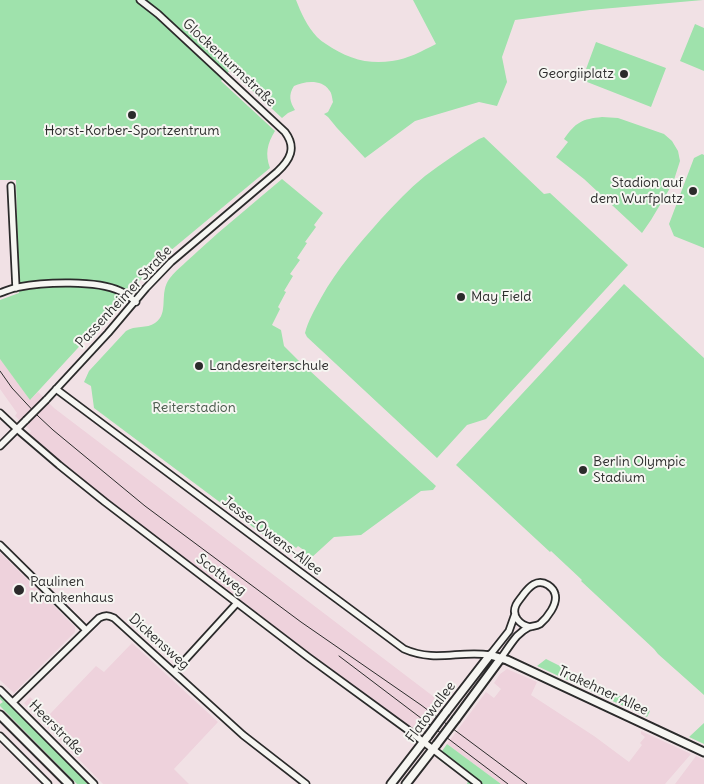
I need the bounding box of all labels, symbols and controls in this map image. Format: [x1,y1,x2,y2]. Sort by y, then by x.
street label: Glockenturmstraße [179,15,279,111]
place label: Georgiiplatz [538,66,614,82]
marker: Georgiiplatz [618,68,630,80]
marker: Horst-Korber-Sportzentrum [126,109,138,121]
place label: Horst-Korber-Sportzentrum [44,123,220,139]
place label: Stadion auf dem Wurfplatz [590,175,683,208]
marker: Stadion auf dem Wurfplatz [687,185,699,197]
street label: Passenheimer Straße [72,243,176,351]
place label: May Field [471,289,531,305]
marker: May Field [455,291,467,303]
place label: Landesreiterschule [209,358,329,374]
marker: Landesreiterschule [193,360,205,372]
park label: Reiterstadion [152,400,236,416]
place label: Berlin Olympic Stadium [593,454,686,487]
marker: Berlin Olympic Stadium [577,464,589,476]
street label: Jesse-Owens-Allee [219,493,325,579]
street label: Scottweg [193,551,249,599]
place label: Paulinen Krankenhaus [30,574,114,606]
marker: Paulinen Krankenhaus [12,583,26,597]
street label: Dickensweg [125,610,193,674]
street label: Trakehner Allee [555,663,651,719]
street label: Flatowallee [403,678,459,746]
street label: Heerstraße [25,697,87,759]

